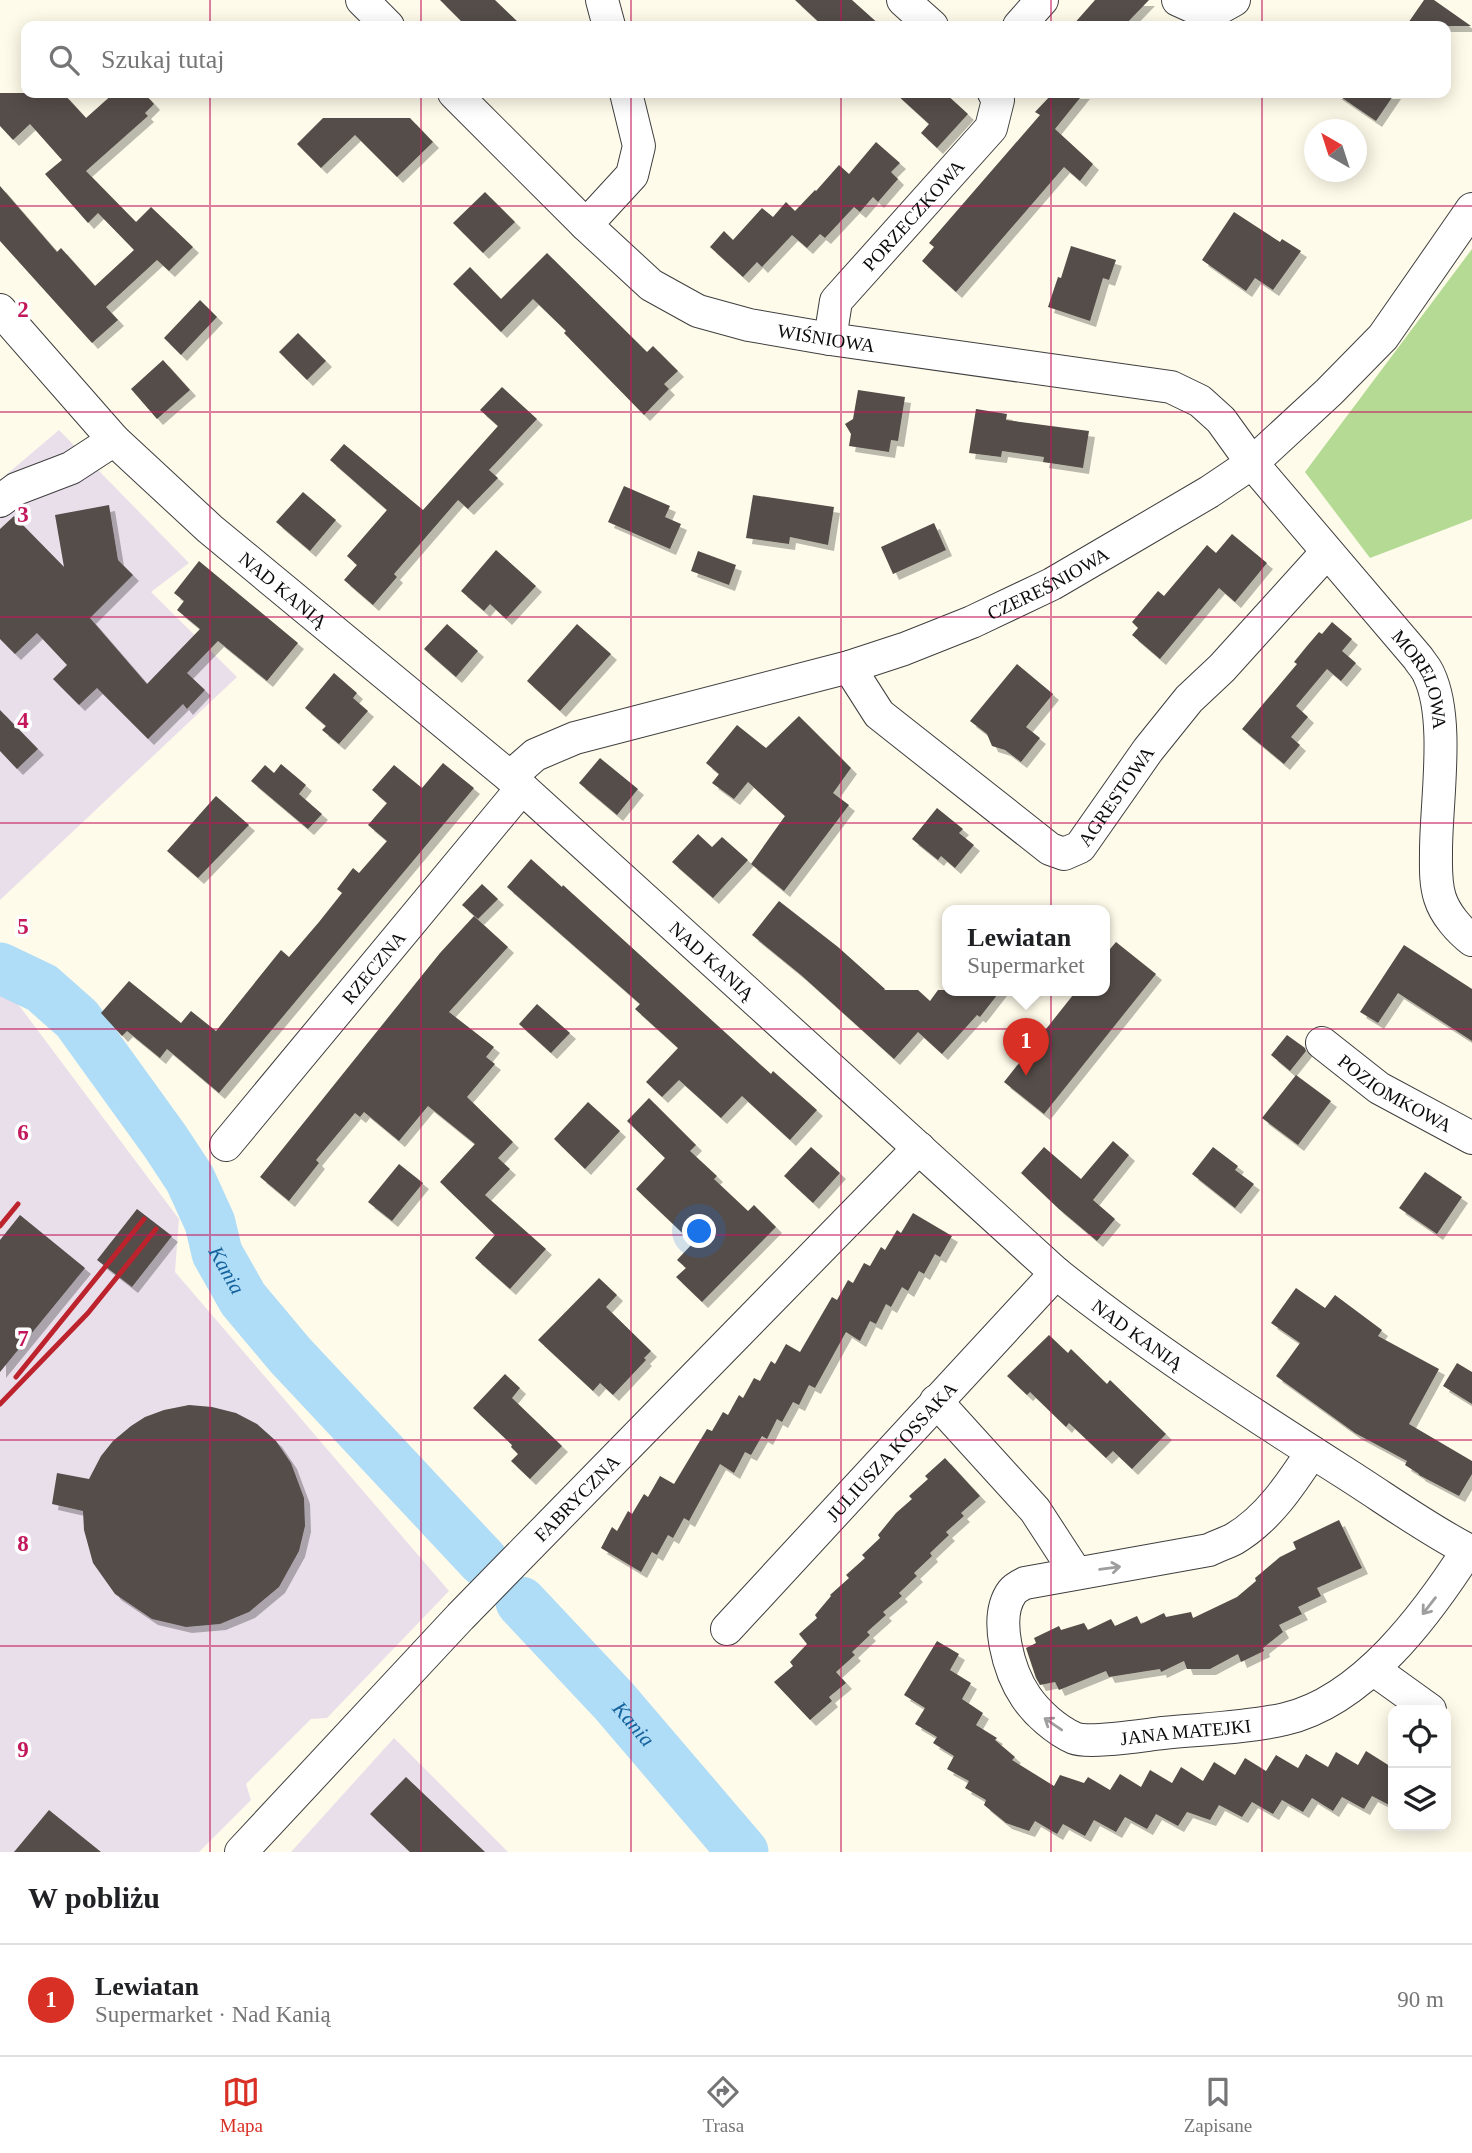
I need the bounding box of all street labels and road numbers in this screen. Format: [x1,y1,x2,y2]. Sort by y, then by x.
street label: PORZECZKOWA [858,155,968,275]
street label: WIŚNIOWA [776,320,876,356]
street label: CZEREŚNIOWA [984,543,1112,624]
street label: NAD KANIĄ [235,547,332,632]
street label: MORELOWA [1388,625,1451,730]
street label: AGRESTOWA [1073,742,1158,850]
street label: NAD KANIĄ [665,917,759,1005]
street label: RZECZNA [337,927,410,1008]
street label: POZIOMKOWA [1334,1050,1456,1136]
street label: NAD KANIĄ [1088,1295,1188,1374]
street label: JULIUSZA KOSSAKA [822,1377,961,1525]
street label: FABRYCZNA [530,1450,624,1545]
street label: JANA MATEJKI [1119,1715,1252,1749]

